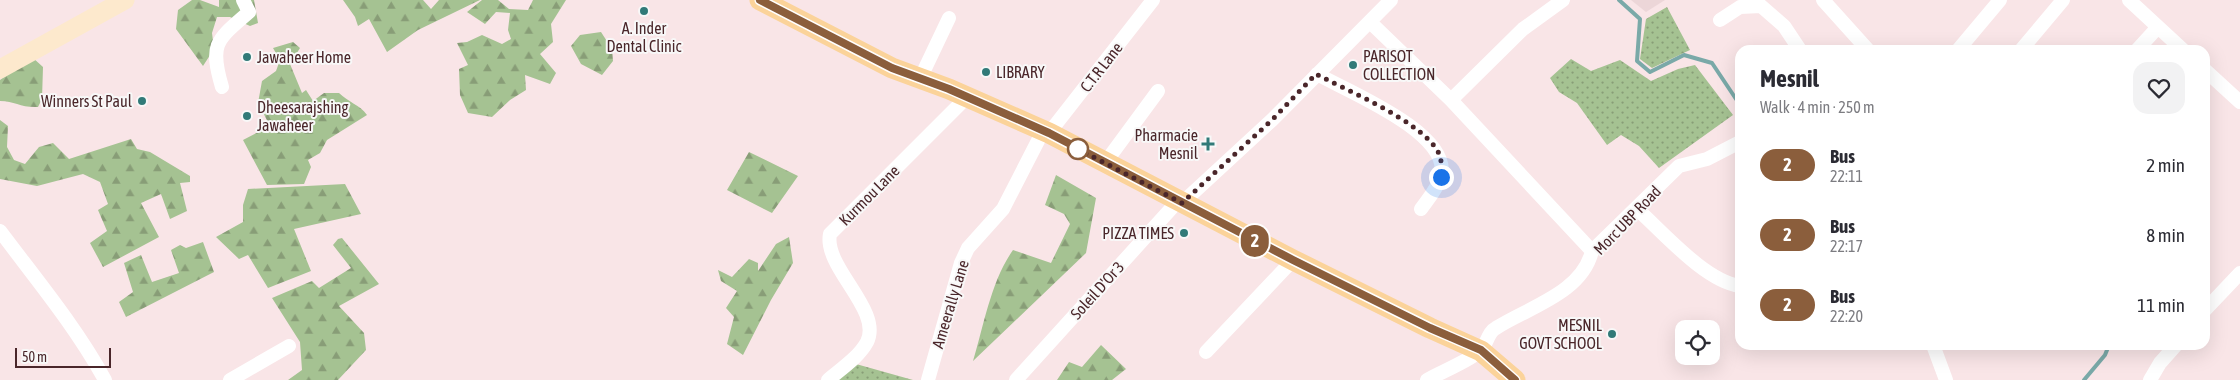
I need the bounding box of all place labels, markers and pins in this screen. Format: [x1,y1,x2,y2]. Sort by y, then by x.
marker: A. Inder Dental Clinic [638,5,650,17]
place label: A. Inder Dental Clinic [607,19,682,55]
place label: PARISOT COLLECTION [1363,47,1436,83]
place label: Jawaheer Home [257,48,351,66]
marker: Jawaheer Home [241,51,253,63]
marker: PARISOT COLLECTION [1347,59,1359,71]
place label: LIBRARY [996,63,1046,81]
marker: LIBRARY [980,66,992,78]
place label: Winners St Paul [41,92,133,110]
marker: Winners St Paul [136,95,148,107]
place label: Dheesarajshing Jawaheer [257,98,349,134]
marker: Dheesarajshing Jawaheer [241,110,253,122]
place label: Pharmacie Mesnil [1134,126,1199,162]
unlabelled marker [1067,138,1089,160]
marker: Pharmacie Mesnil [1202,138,1214,150]
place label: PIZZA TIMES [1102,224,1174,242]
marker: PIZZA TIMES [1178,227,1190,239]
place label: MESNIL GOVT SCHOOL [1519,316,1603,352]
marker: MESNIL GOVT SCHOOL [1606,328,1618,340]

